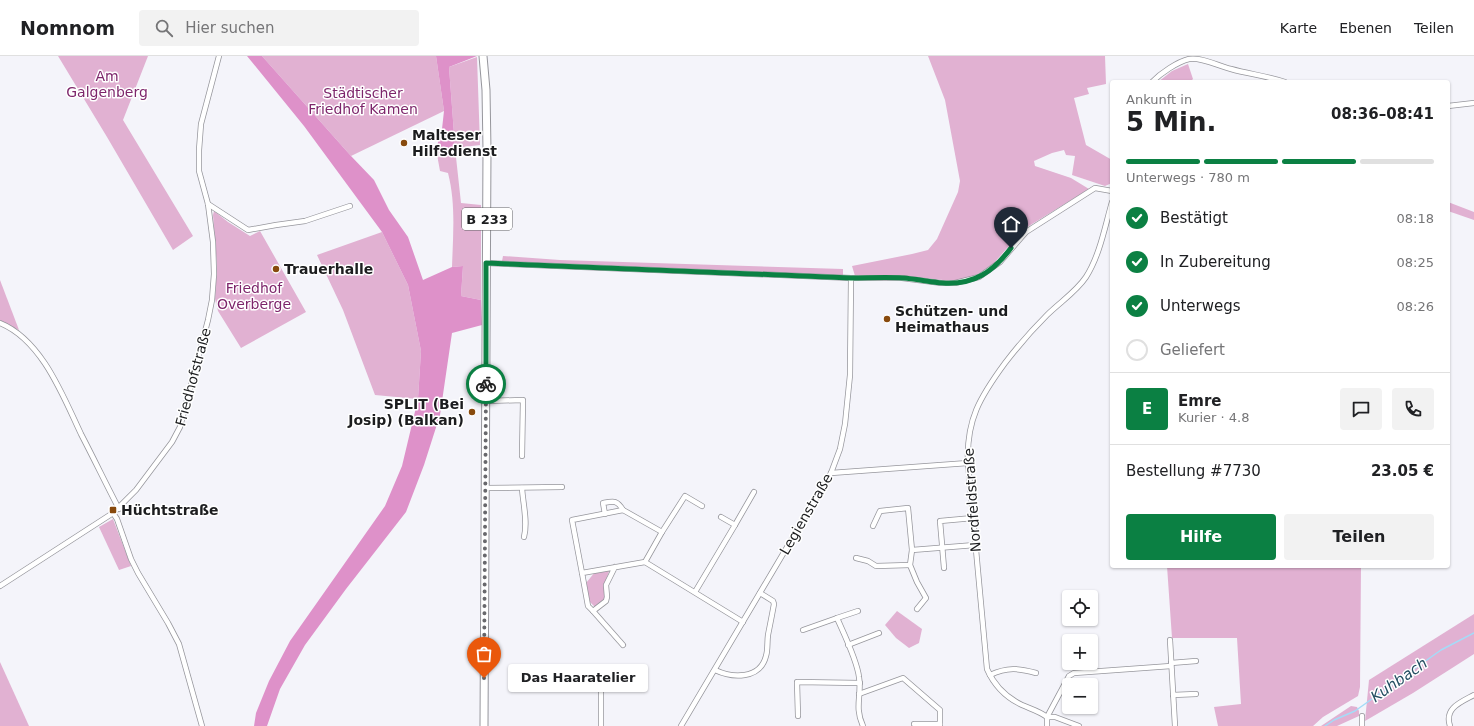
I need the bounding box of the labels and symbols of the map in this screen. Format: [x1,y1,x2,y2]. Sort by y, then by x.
park label: Am Galgenberg [66,68,148,100]
park label: Städtischer Friedhof Kamen [308,85,418,117]
place label: Malteser Hilfsdienst [412,127,497,159]
marker: Malteser Hilfsdienst [399,138,409,148]
pin [994,207,1028,248]
road number: B 233 [462,208,512,230]
place label: Trauerhalle [284,261,373,277]
marker: Trauerhalle [271,264,281,274]
park label: Friedhof Overberge [217,280,291,312]
place label: Schützen- und Heimathaus [895,303,1008,335]
marker: Schützen- und Heimathaus [882,314,892,324]
street label: Friedhofstraße [172,326,214,428]
courier [466,364,506,404]
place label: SPLIT (Bei Josip) (Balkan) [347,396,464,428]
marker: SPLIT (Bei Josip) (Balkan) [467,407,477,417]
street label: Nordfeldstraße [960,447,984,553]
street label: Legienstraße [776,471,836,557]
place label: Hüchtstraße [121,502,219,518]
marker: Hüchtstraße [108,505,118,515]
pin [467,637,501,678]
water label: Kuhbach [1367,654,1431,706]
callout: Das Haaratelier [508,664,648,692]

